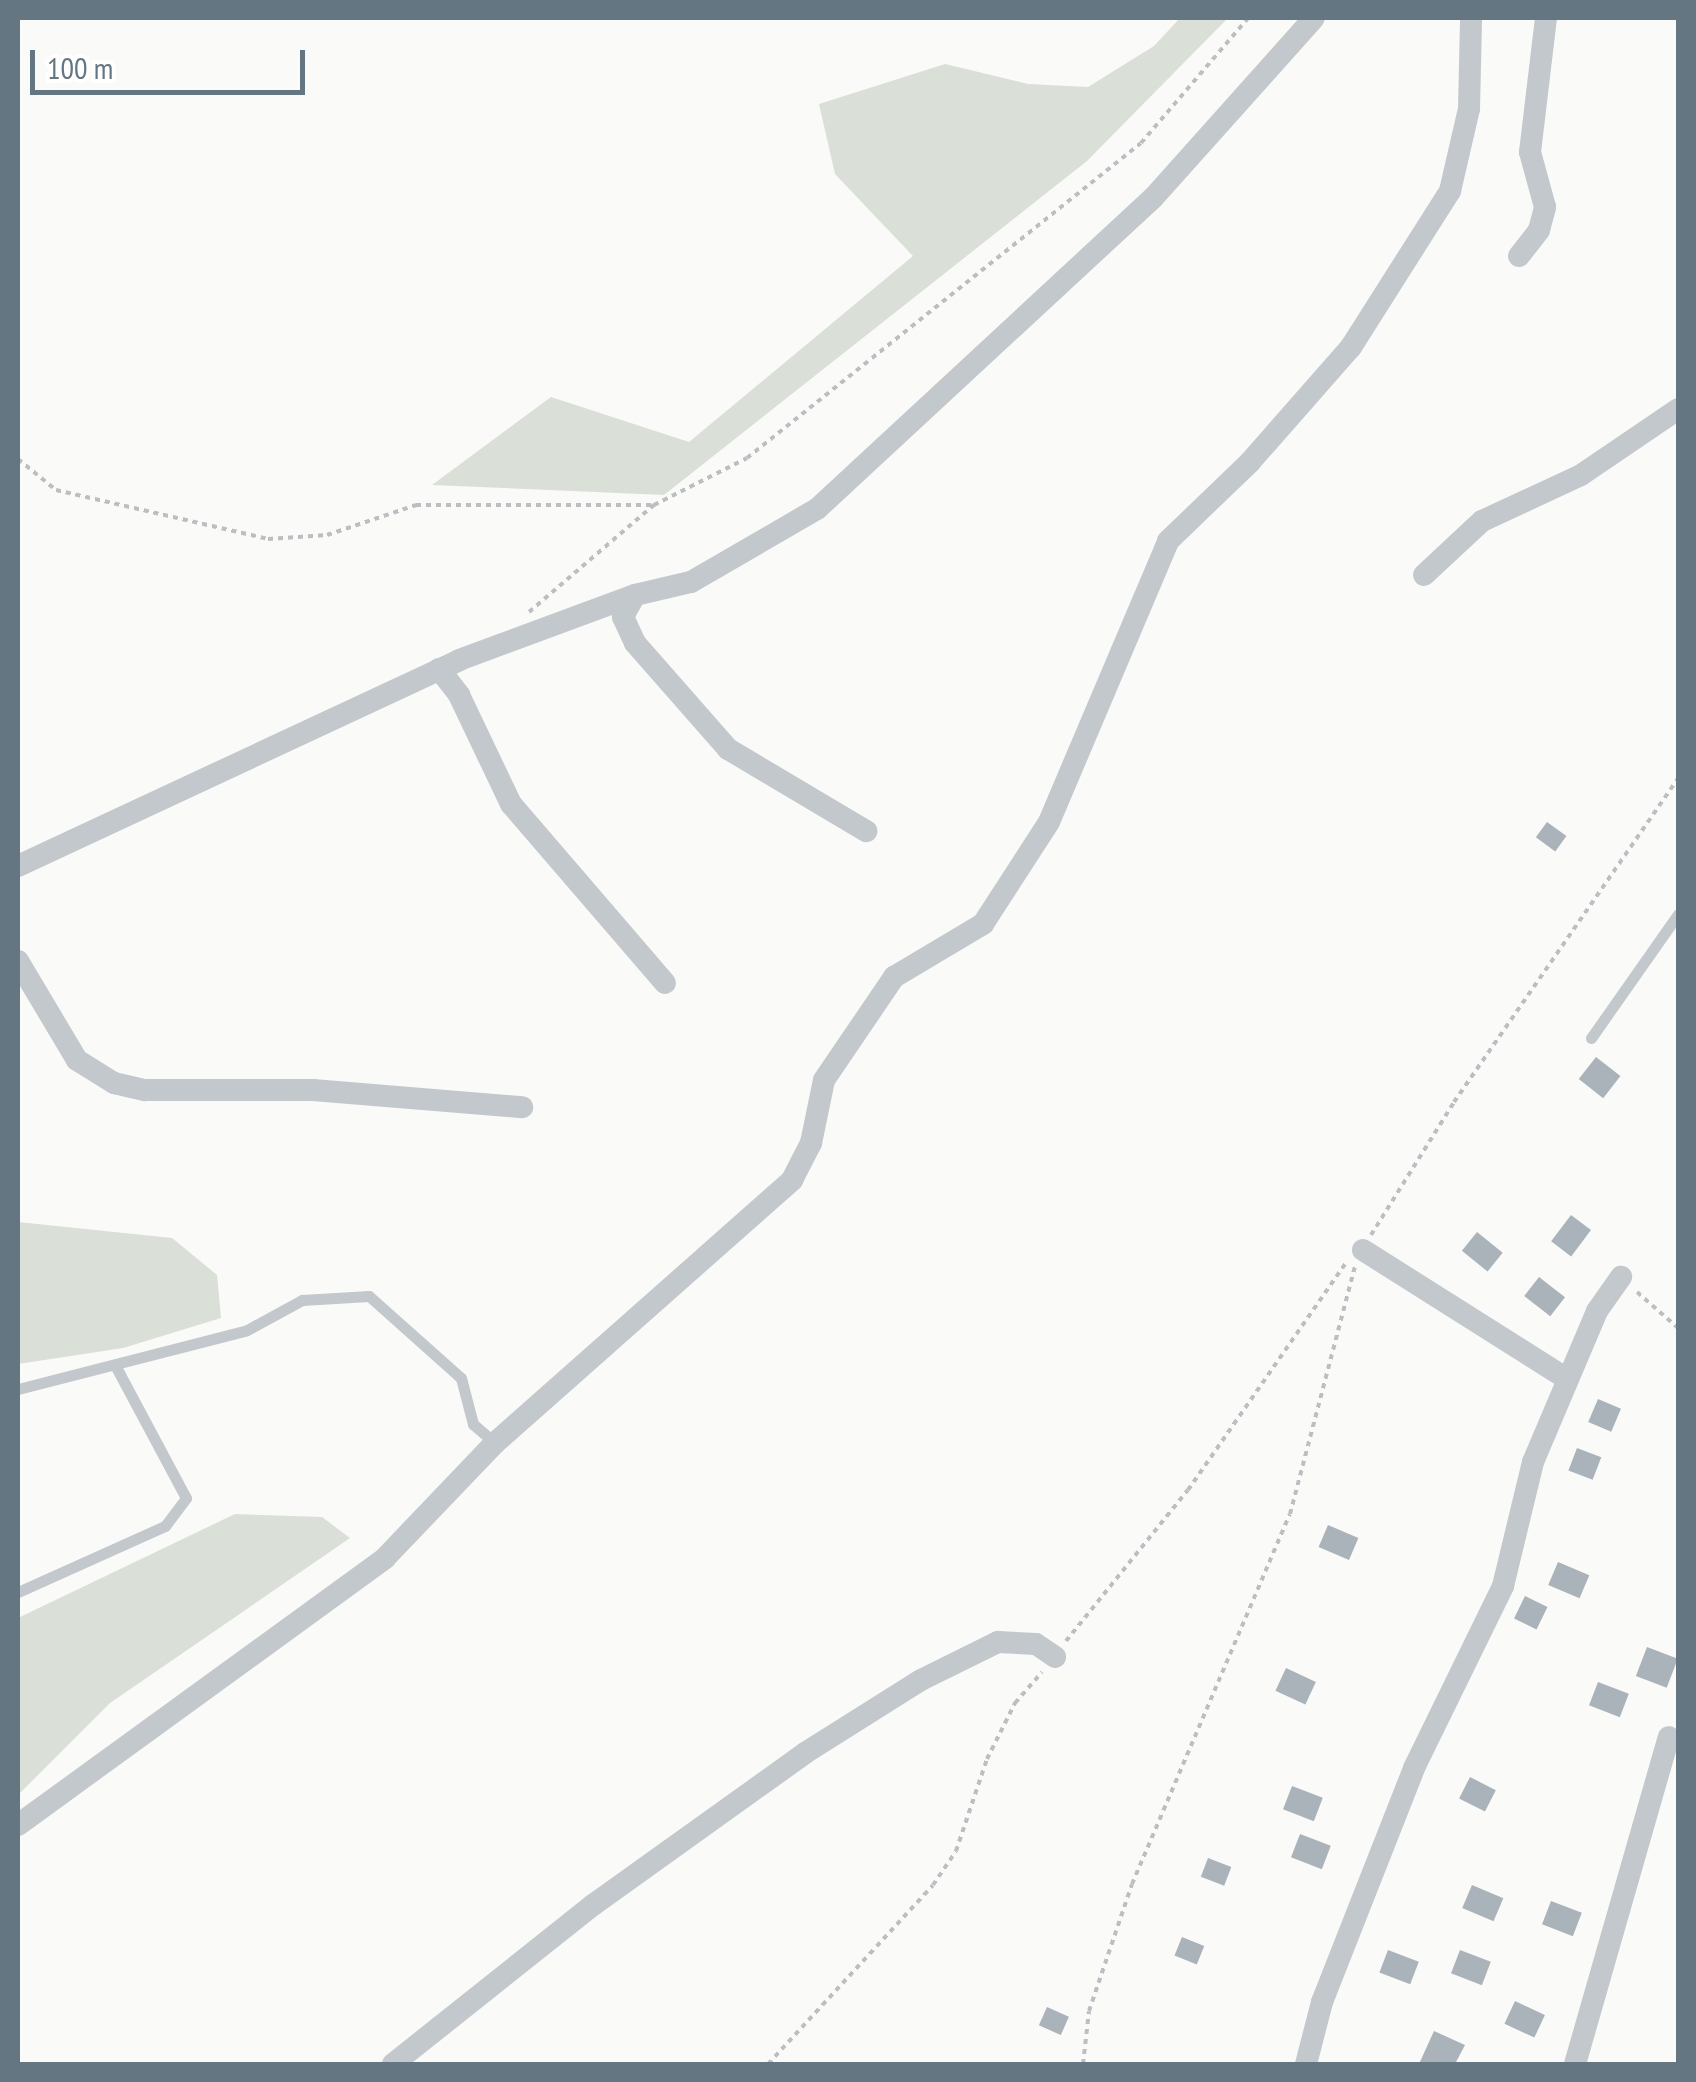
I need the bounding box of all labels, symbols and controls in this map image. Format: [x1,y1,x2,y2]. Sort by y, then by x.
scale bar [35,30,310,92]
text: 100 m [47,48,113,87]

